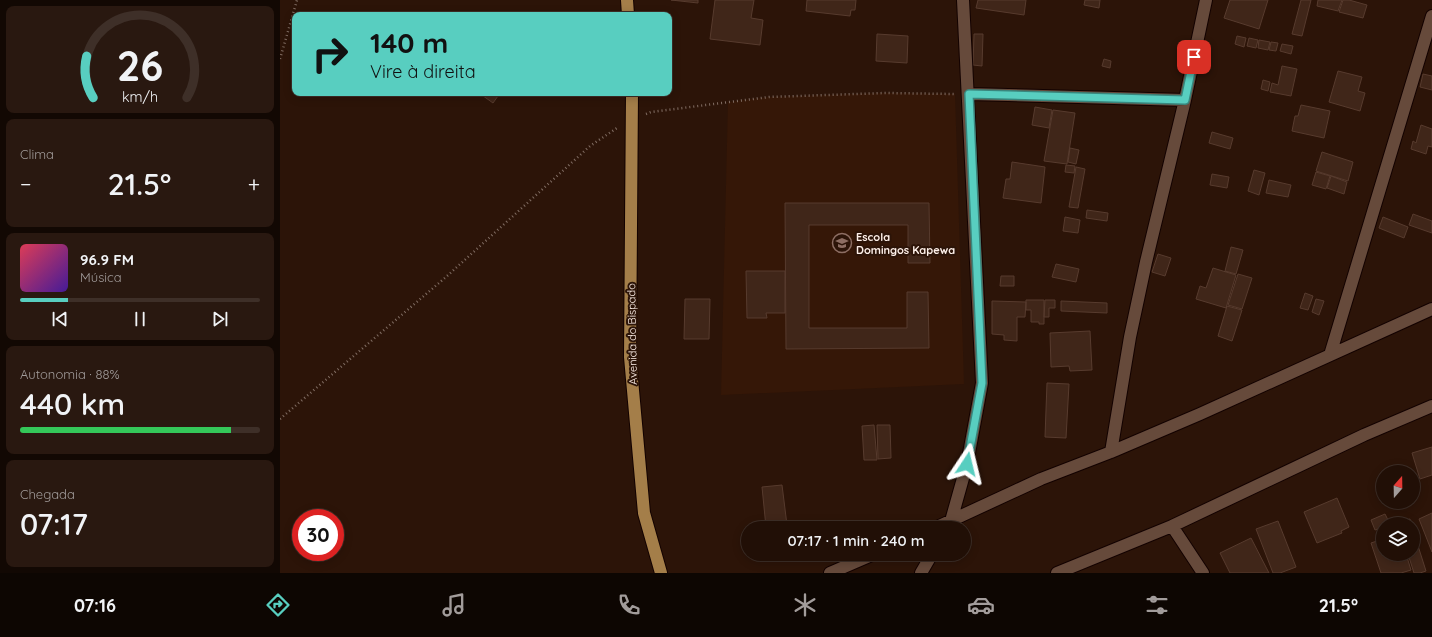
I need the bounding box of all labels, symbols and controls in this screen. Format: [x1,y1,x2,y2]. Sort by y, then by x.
text: 140 m [370,25,448,60]
icon: right [304,28,356,80]
text: 26 [117,39,163,91]
pin [1177,40,1211,74]
icon: arrive [1183,46,1205,68]
text: Vire à direita [370,60,476,83]
text: km/h [122,87,158,105]
text: Clima [20,146,54,162]
text: 21.5° [108,165,171,203]
text: − [20,170,31,198]
text: + [248,170,260,198]
place label: Escola Domingos Kapewa [856,230,955,257]
school or university icon: Escola Domingos Kapewa [831,232,853,254]
text: 96.9 FM [80,250,134,269]
text: Música [80,269,122,285]
street label: Avenida do Bispado [624,283,640,385]
icon: previous [49,308,71,330]
icon: pause [129,308,151,330]
icon: next [209,308,231,330]
text: Autonomia · 88% [20,366,120,382]
text: 440 km [20,385,125,423]
position arrow [946,443,988,485]
north arrow [1376,465,1420,509]
map controls [1376,465,1420,561]
text: Chegada [20,486,75,502]
text: 07:17 [20,505,88,543]
speed limit sign: 30 [292,509,344,561]
button: layers [1376,517,1420,561]
text: 07:17 · 1 min · 240 m [788,531,925,550]
icon: directions [264,591,292,619]
icon: music [440,591,468,619]
icon: phone [615,591,643,619]
icon: climate [791,591,819,619]
icon: car [967,591,995,619]
icon: filters [1143,591,1171,619]
text: 07:16 [74,594,116,617]
text: 21.5° [1319,594,1358,617]

